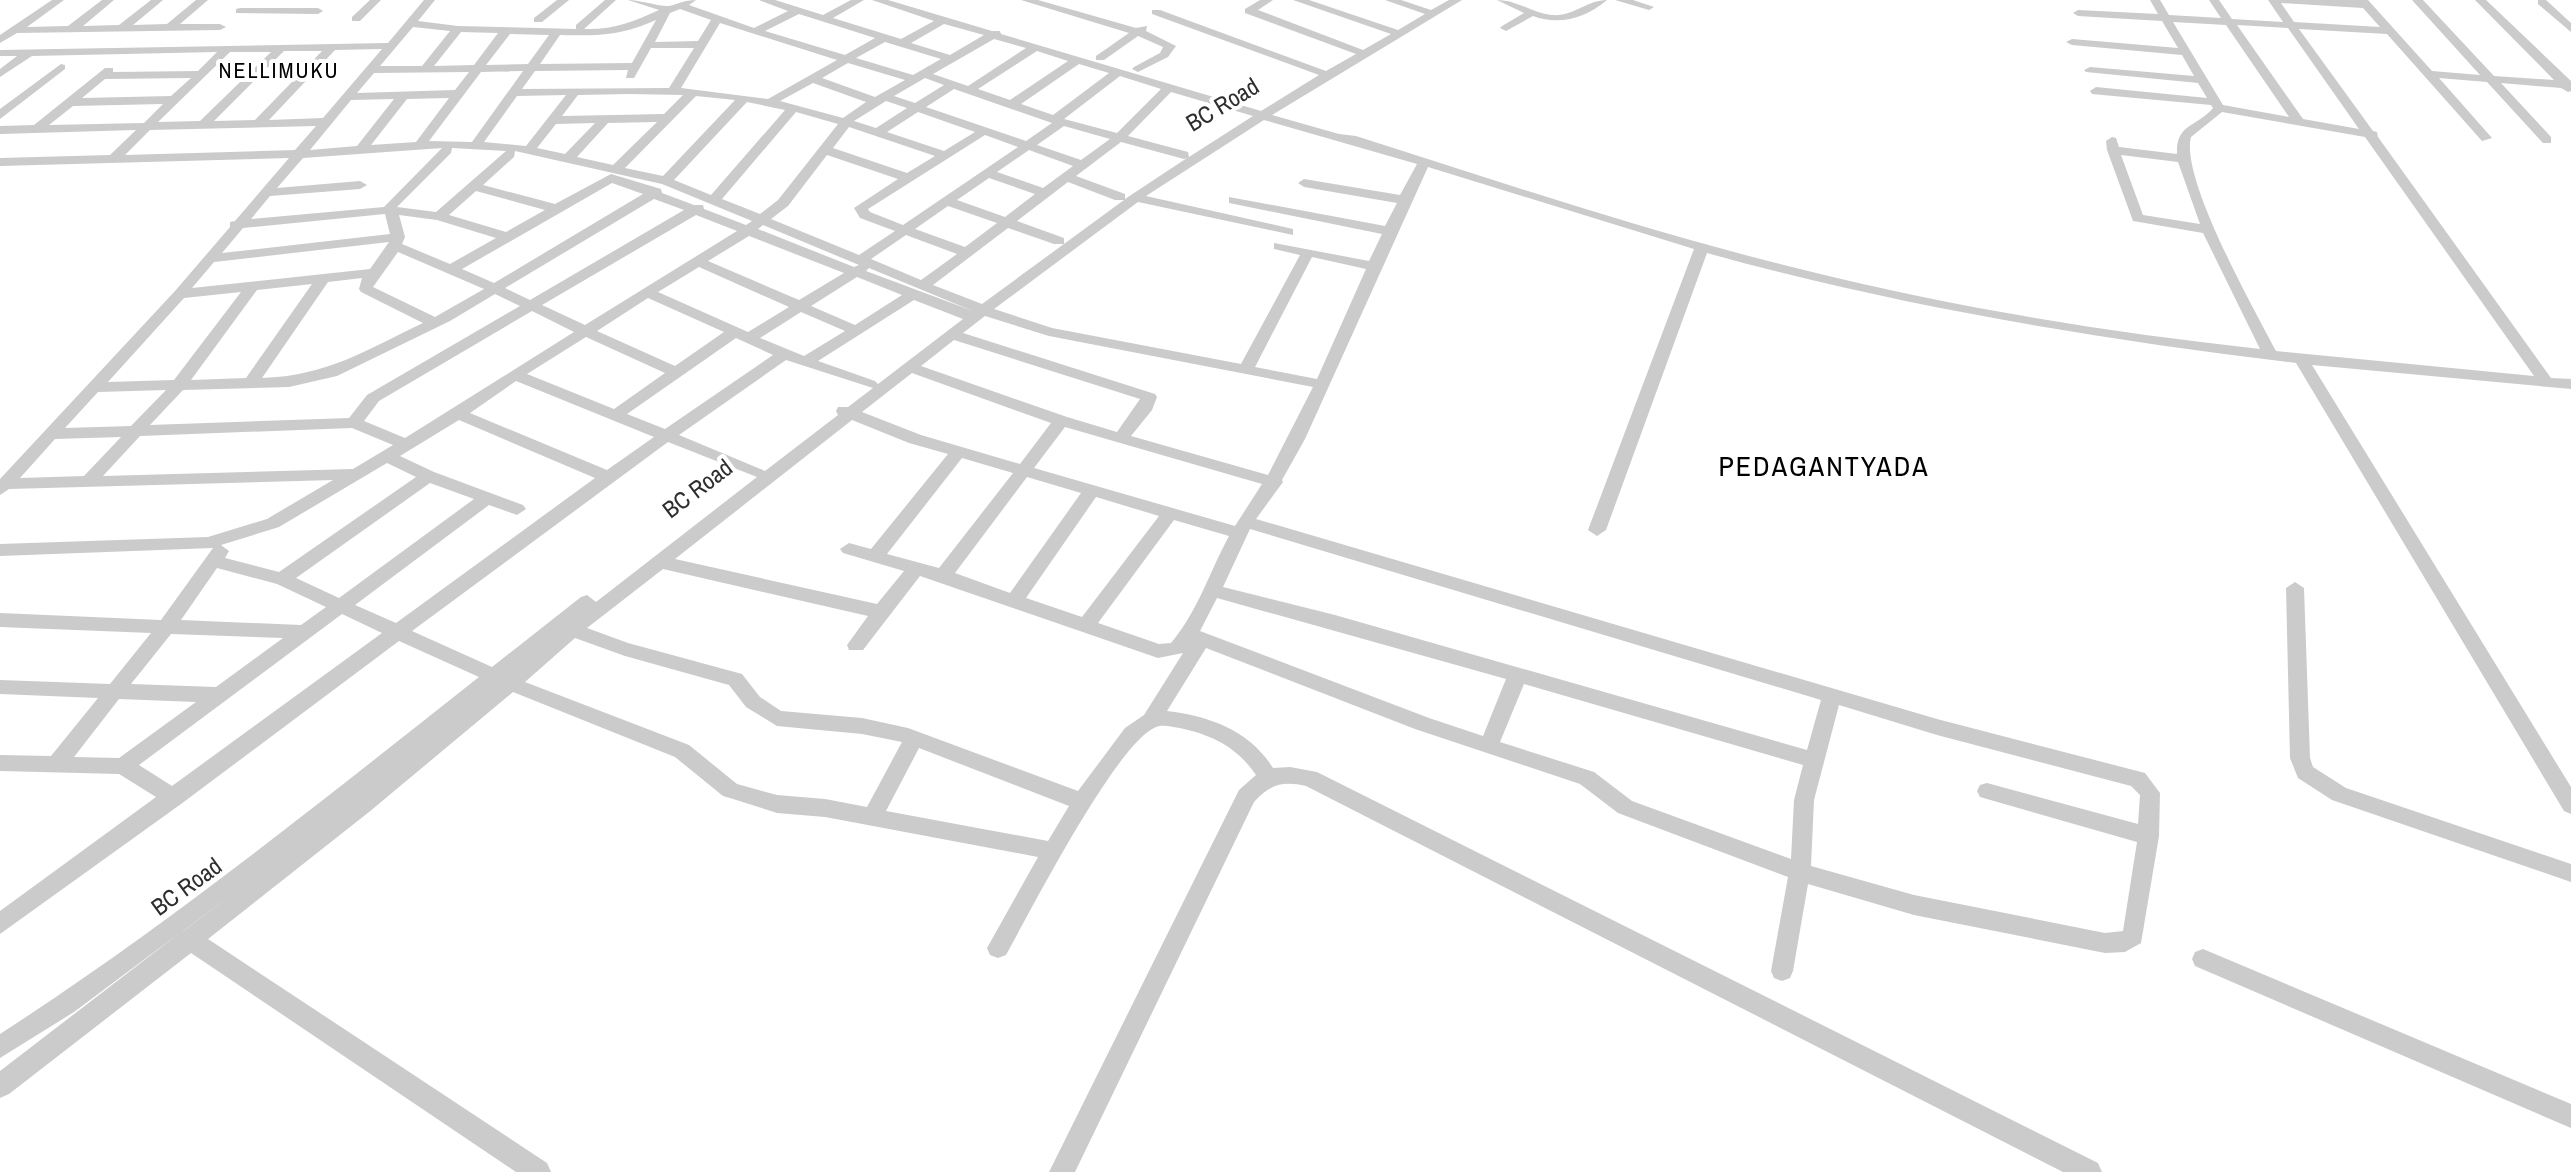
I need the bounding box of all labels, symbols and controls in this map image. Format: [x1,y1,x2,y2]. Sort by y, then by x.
district label: NELLIMUKU [218,55,340,85]
street label: BC Road [1180,70,1264,138]
district label: PEDAGANTYADA [1718,447,1930,485]
street label: BC Road [655,451,739,525]
street label: BC Road [144,850,228,922]

